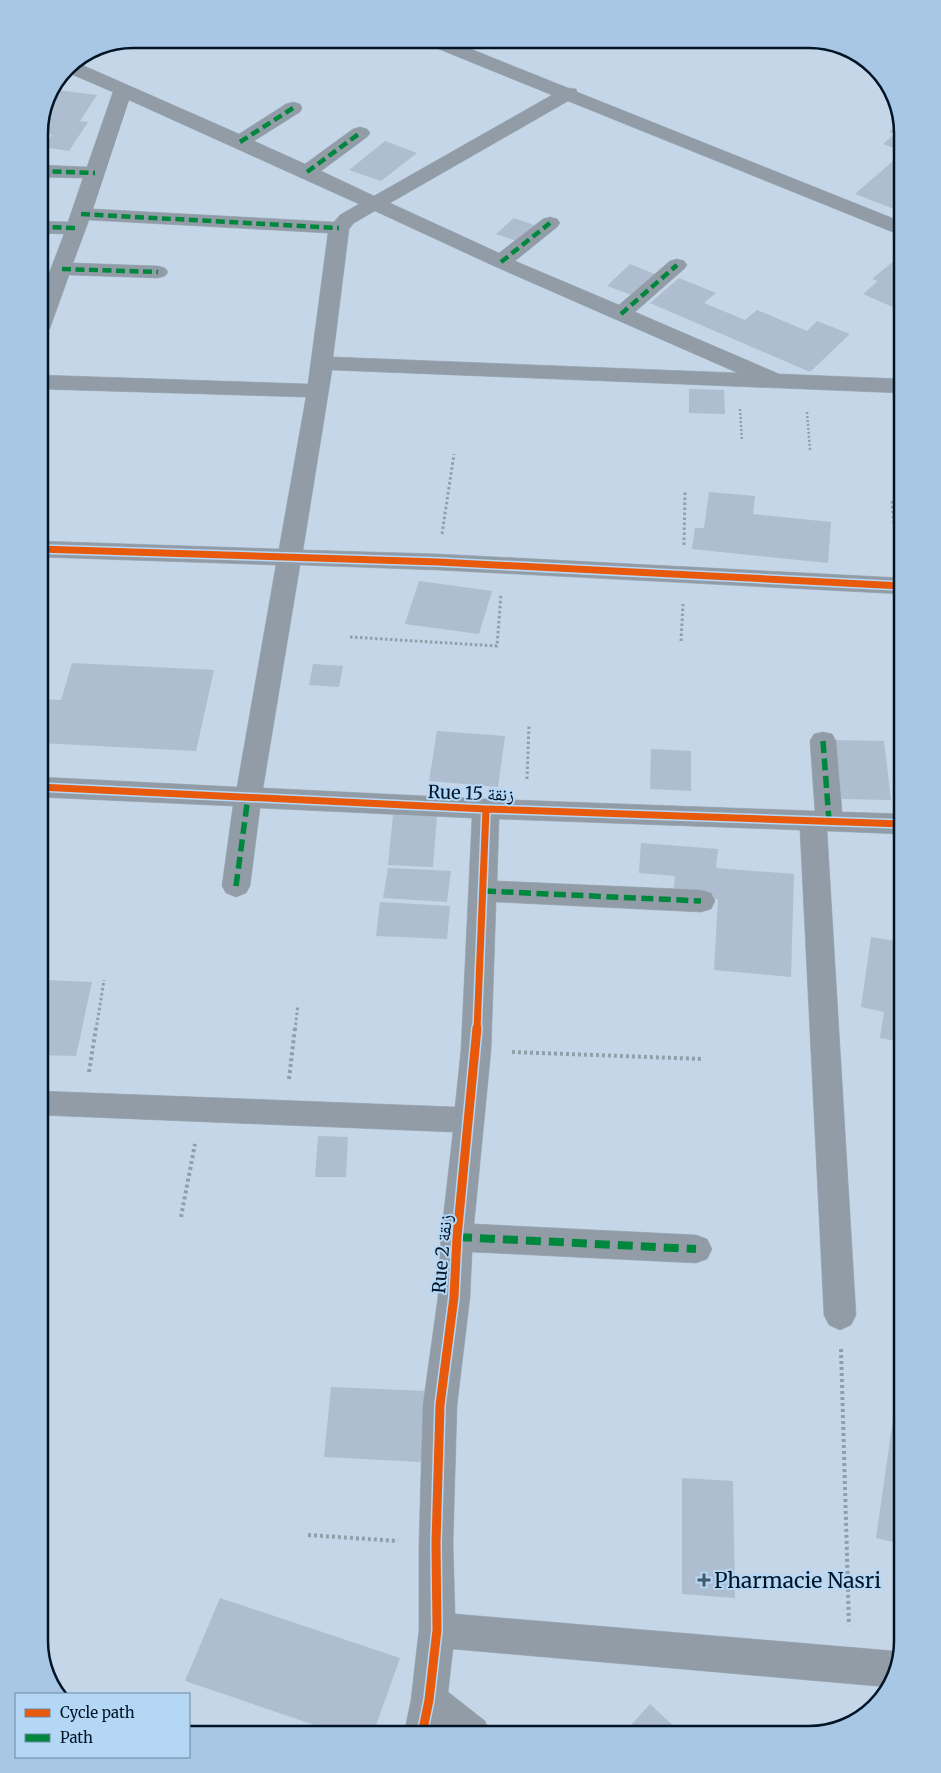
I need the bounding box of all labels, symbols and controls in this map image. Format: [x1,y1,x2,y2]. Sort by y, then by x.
street label: Rue 15 زنقة [427,780,515,806]
street label: Rue 2 زنقة [427,1214,457,1294]
place label: Pharmacie Nasri [714,1567,881,1594]
marker: Pharmacie Nasri [698,1574,710,1586]
legend [15,1693,190,1758]
text: Cycle path [60,1703,135,1722]
text: Path [60,1728,93,1747]

